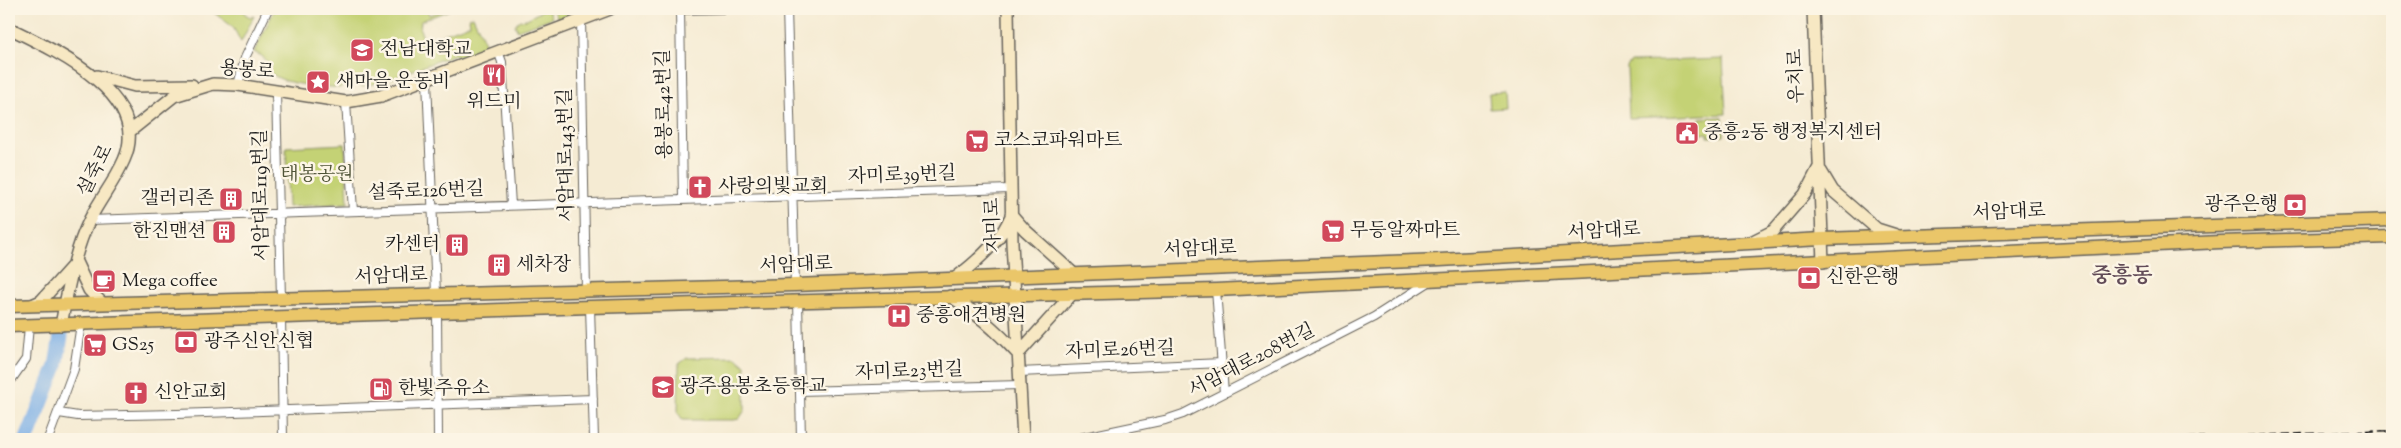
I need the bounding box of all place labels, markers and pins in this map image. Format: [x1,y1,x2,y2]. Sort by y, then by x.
school or university icon: 전남대학교 [349,37,375,63]
place label: 전남대학교 [380,37,472,64]
restaurant icon: 위드미 [481,62,507,88]
place icon: 새마을 운동비 [305,69,331,95]
place label: 새마을 운동비 [336,69,450,96]
place label: 위드미 [466,89,522,116]
public building icon: 중흥2동 행정복지센터 [1674,120,1700,146]
place label: 중흥2동 행정복지센터 [1704,120,1882,147]
supermarket icon: 코스코파워마트 [964,128,990,154]
place label: 코스코파워마트 [994,128,1122,155]
church icon: 사랑의빛교회 [687,174,713,200]
place label: 사랑의빛교회 [718,174,828,201]
place label: 갤러리존 [141,186,214,213]
building icon: 갤러리존 [218,186,244,212]
place label: 광주은행 [2205,192,2278,219]
bank icon: 광주은행 [2282,192,2308,218]
supermarket icon: 무등알짜마트 [1320,218,1346,244]
place label: 무등알짜마트 [1350,218,1460,245]
place label: 한진맨션 [133,219,206,246]
building icon: 한진맨션 [211,219,237,245]
place label: 카센터 [385,232,440,259]
building icon: 카센터 [444,232,470,258]
building icon: 세차장 [486,252,512,278]
place label: 세차장 [516,252,572,279]
bank icon: 신한은행 [1796,265,1822,291]
place label: 신한은행 [1826,265,1899,292]
cafe icon: Mega coffee [91,268,117,294]
place label: Mega coffee [122,268,218,295]
hospital icon: 중흥애견병원 [886,303,912,329]
place label: 중흥애견병원 [916,303,1026,330]
bank icon: 광주신안신협 [173,329,199,355]
place label: 광주신안신협 [204,329,314,356]
supermarket icon: GS25 [82,332,108,358]
place label: GS25 [112,332,155,359]
school or university icon: 광주용봉초등학교 [650,374,676,400]
place label: 광주용봉초등학교 [680,374,827,401]
fuel station icon: 한빛주유소 [368,376,394,402]
place label: 한빛주유소 [398,376,490,403]
church icon: 신안교회 [123,380,149,406]
place label: 신안교회 [154,380,227,407]

